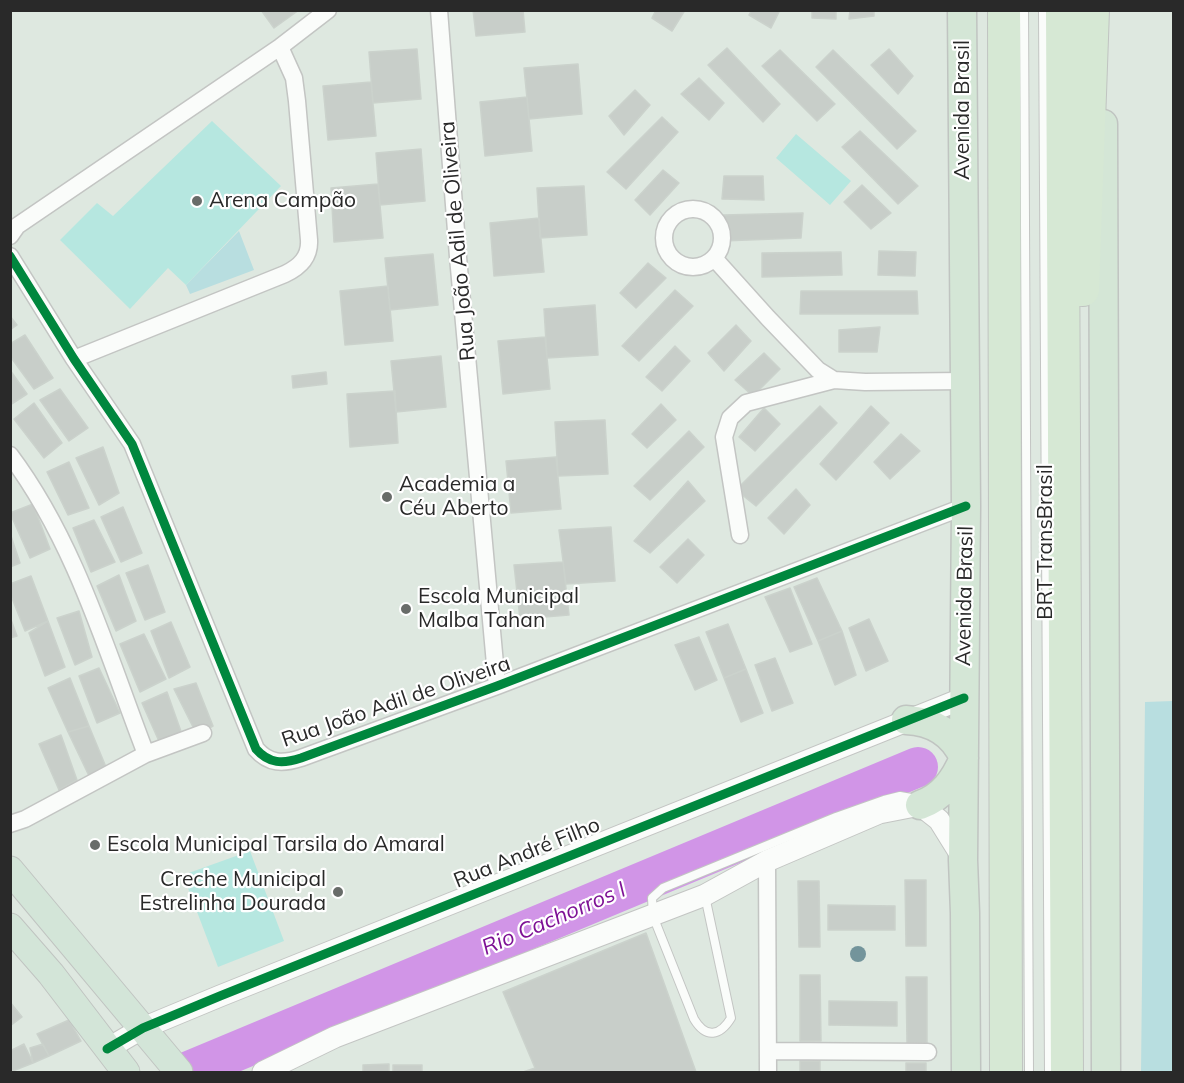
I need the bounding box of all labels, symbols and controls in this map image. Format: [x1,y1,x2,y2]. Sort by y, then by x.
street label: Avenida Brasil [950,40,976,180]
street label: Rua João Adil de Oliveira [435,120,481,362]
place label: Arena Campão [209,188,356,214]
marker: Arena Campão [190,194,204,208]
street label: BRT TransBrasil [1033,464,1059,620]
place label: Academia a Céu Aberto [399,472,515,522]
marker: Academia a Céu Aberto [380,490,394,504]
street label: Avenida Brasil [951,526,979,666]
place label: Escola Municipal Malba Tahan [418,584,579,634]
marker: Escola Municipal Malba Tahan [399,602,413,616]
street label: Rua João Adil de Oliveira [278,651,514,753]
street label: Rua André Filho [450,812,604,894]
place label: Escola Municipal Tarsila do Amaral [107,832,445,858]
marker: Escola Municipal Tarsila do Amaral [88,838,102,852]
place label: Creche Municipal Estrelinha Dourada [139,867,326,917]
water label: Rio Cachorros I [478,877,630,961]
marker: Creche Municipal Estrelinha Dourada [331,885,345,899]

